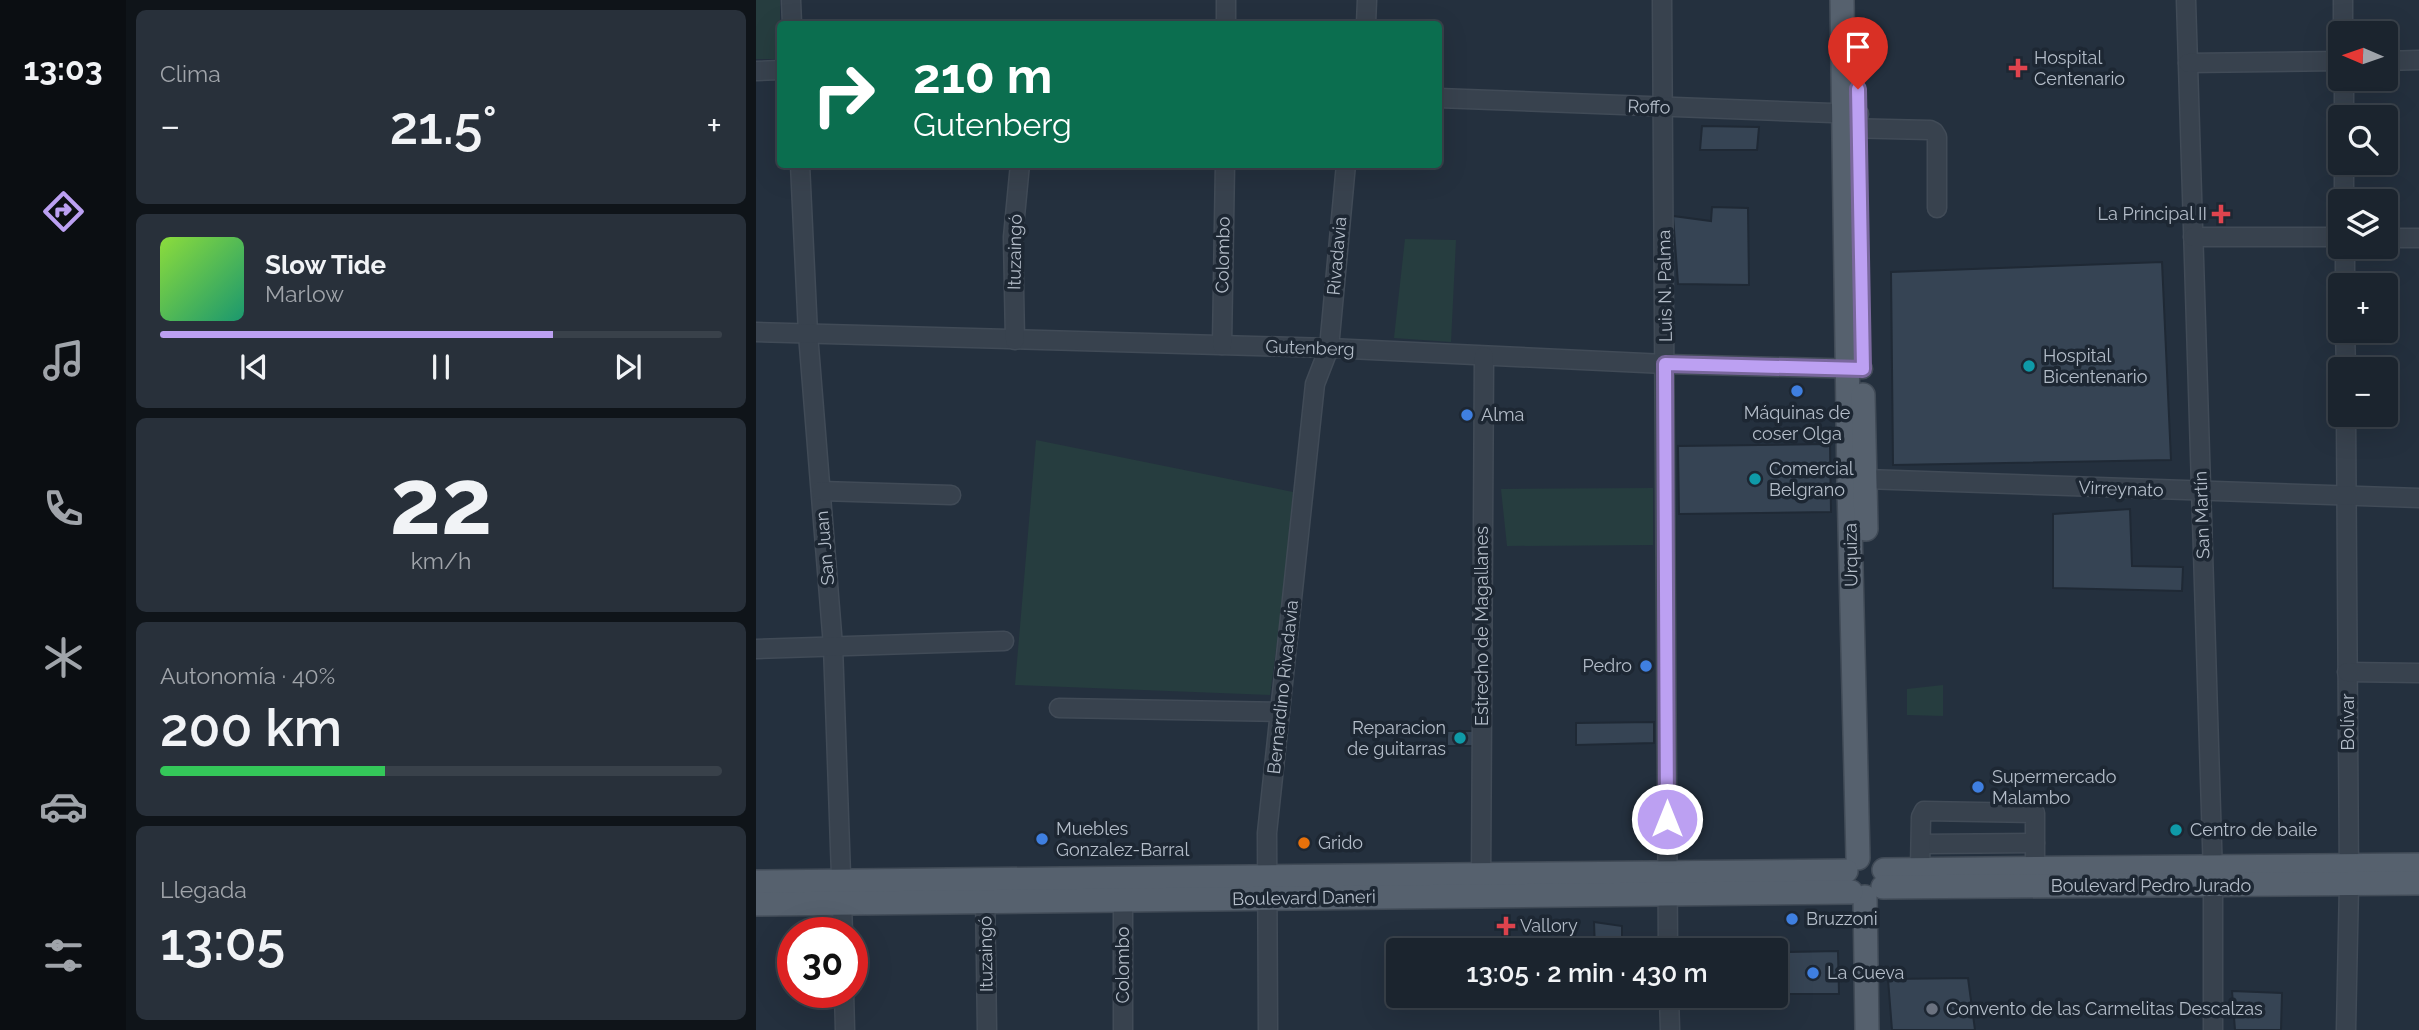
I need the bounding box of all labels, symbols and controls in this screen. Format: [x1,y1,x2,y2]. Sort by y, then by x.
pin [1828,17,1888,89]
north arrow [2328,21,2398,91]
map controls [2328,21,2398,427]
icon: arrive [1839,28,1877,66]
text: 210 m [913,47,1052,104]
place label: Hospital Centenario [2034,47,2125,89]
icon: right [798,49,889,140]
text: 13:03 [23,50,103,87]
marker: Hospital Centenario [2008,58,2028,78]
text: Clima [160,60,221,87]
text: 21.5° [390,95,497,156]
street label: Roffo [1627,95,1671,118]
text: − [160,103,180,148]
text: + [706,103,722,148]
button: search [2328,105,2398,175]
text: Gutenberg [913,106,1072,143]
icon: directions [39,187,88,236]
button: layers [2328,189,2398,259]
place label: La Principal II [2098,203,2207,224]
marker: La Principal II [2213,206,2229,222]
street label: Ituzaingó [1003,214,1026,290]
street label: Colombo [1211,216,1234,294]
street label: Rivadavia [1323,216,1350,296]
street label: Luis N. Palma [1653,230,1676,342]
text: Slow Tide [265,250,386,280]
button: + [2328,273,2398,343]
text: Marlow [265,280,344,307]
street label: Gutenberg [1265,335,1355,360]
icon: music [39,336,88,385]
place label: Hospital Bicentenario [2043,345,2148,387]
icon: previous [235,348,273,386]
icon: pause [422,348,460,386]
icon: next [609,348,647,386]
button: − [2328,357,2398,427]
marker: Hospital Bicentenario [2021,358,2037,374]
marker: Máquinas de coser Olga [1789,383,1805,399]
place label: Máquinas de coser Olga [1744,402,1851,444]
place label: Alma [1481,404,1524,425]
marker: Alma [1459,407,1475,423]
text: 22 [390,448,492,555]
place label: Comercial Belgrano [1769,458,1854,500]
marker: Comercial Belgrano [1747,471,1763,487]
street label: San Martín [2189,471,2214,559]
street label: Virreynato [2078,477,2164,500]
icon: phone [39,484,88,533]
street label: San Juan [811,510,838,586]
street label: Urquiza [1839,523,1862,587]
street label: Estrecho de Magallanes [1471,526,1492,726]
text: km/h [411,547,471,574]
street label: Bernardino Rivadavia [1263,599,1302,775]
icon: climate [39,633,88,682]
place label: Pedro [1582,655,1632,676]
marker: Pedro [1638,658,1654,674]
text: Autonomía · 40% [160,662,335,689]
street label: Bolívar [2337,693,2358,751]
text: 200 km [160,697,342,758]
place label: Reparacion de guitarras [1347,717,1446,759]
marker: Reparacion de guitarras [1452,730,1468,746]
place label: Supermercado Malambo [1992,766,2117,808]
marker: Supermercado Malambo [1970,779,1986,795]
icon: car [39,782,88,831]
position arrow [1630,782,1704,856]
place label: Muebles Gonzalez-Barral [1056,818,1189,860]
place label: Centro de baile [2190,819,2318,840]
marker: Centro de baile [2168,822,2184,838]
marker: Muebles Gonzalez-Barral [1034,831,1050,847]
place label: Grido [1318,832,1363,853]
marker: Grido [1296,835,1312,851]
street label: Boulevard Pedro Jurado [2051,875,2252,896]
text: Llegada [160,876,247,903]
street label: Boulevard Daneri [1232,886,1376,909]
place label: Bruzzoni [1806,908,1878,929]
text: 13:05 [160,911,285,972]
marker: Bruzzoni [1784,911,1800,927]
place label: Vallory [1520,915,1578,936]
street label: Ituzaingó [974,916,997,992]
speed limit sign: 30 [777,917,868,1008]
marker: Vallory [1498,918,1514,934]
street label: Colombo [1112,926,1133,1004]
icon: filters [39,931,88,980]
text: 13:05 · 2 min · 430 m [1466,958,1708,988]
place label: La Cueva [1827,962,1904,983]
marker: La Cueva [1805,965,1821,981]
place label: Convento de las Carmelitas Descalzas [1946,998,2263,1019]
marker: Convento de las Carmelitas Descalzas [1924,1001,1940,1017]

